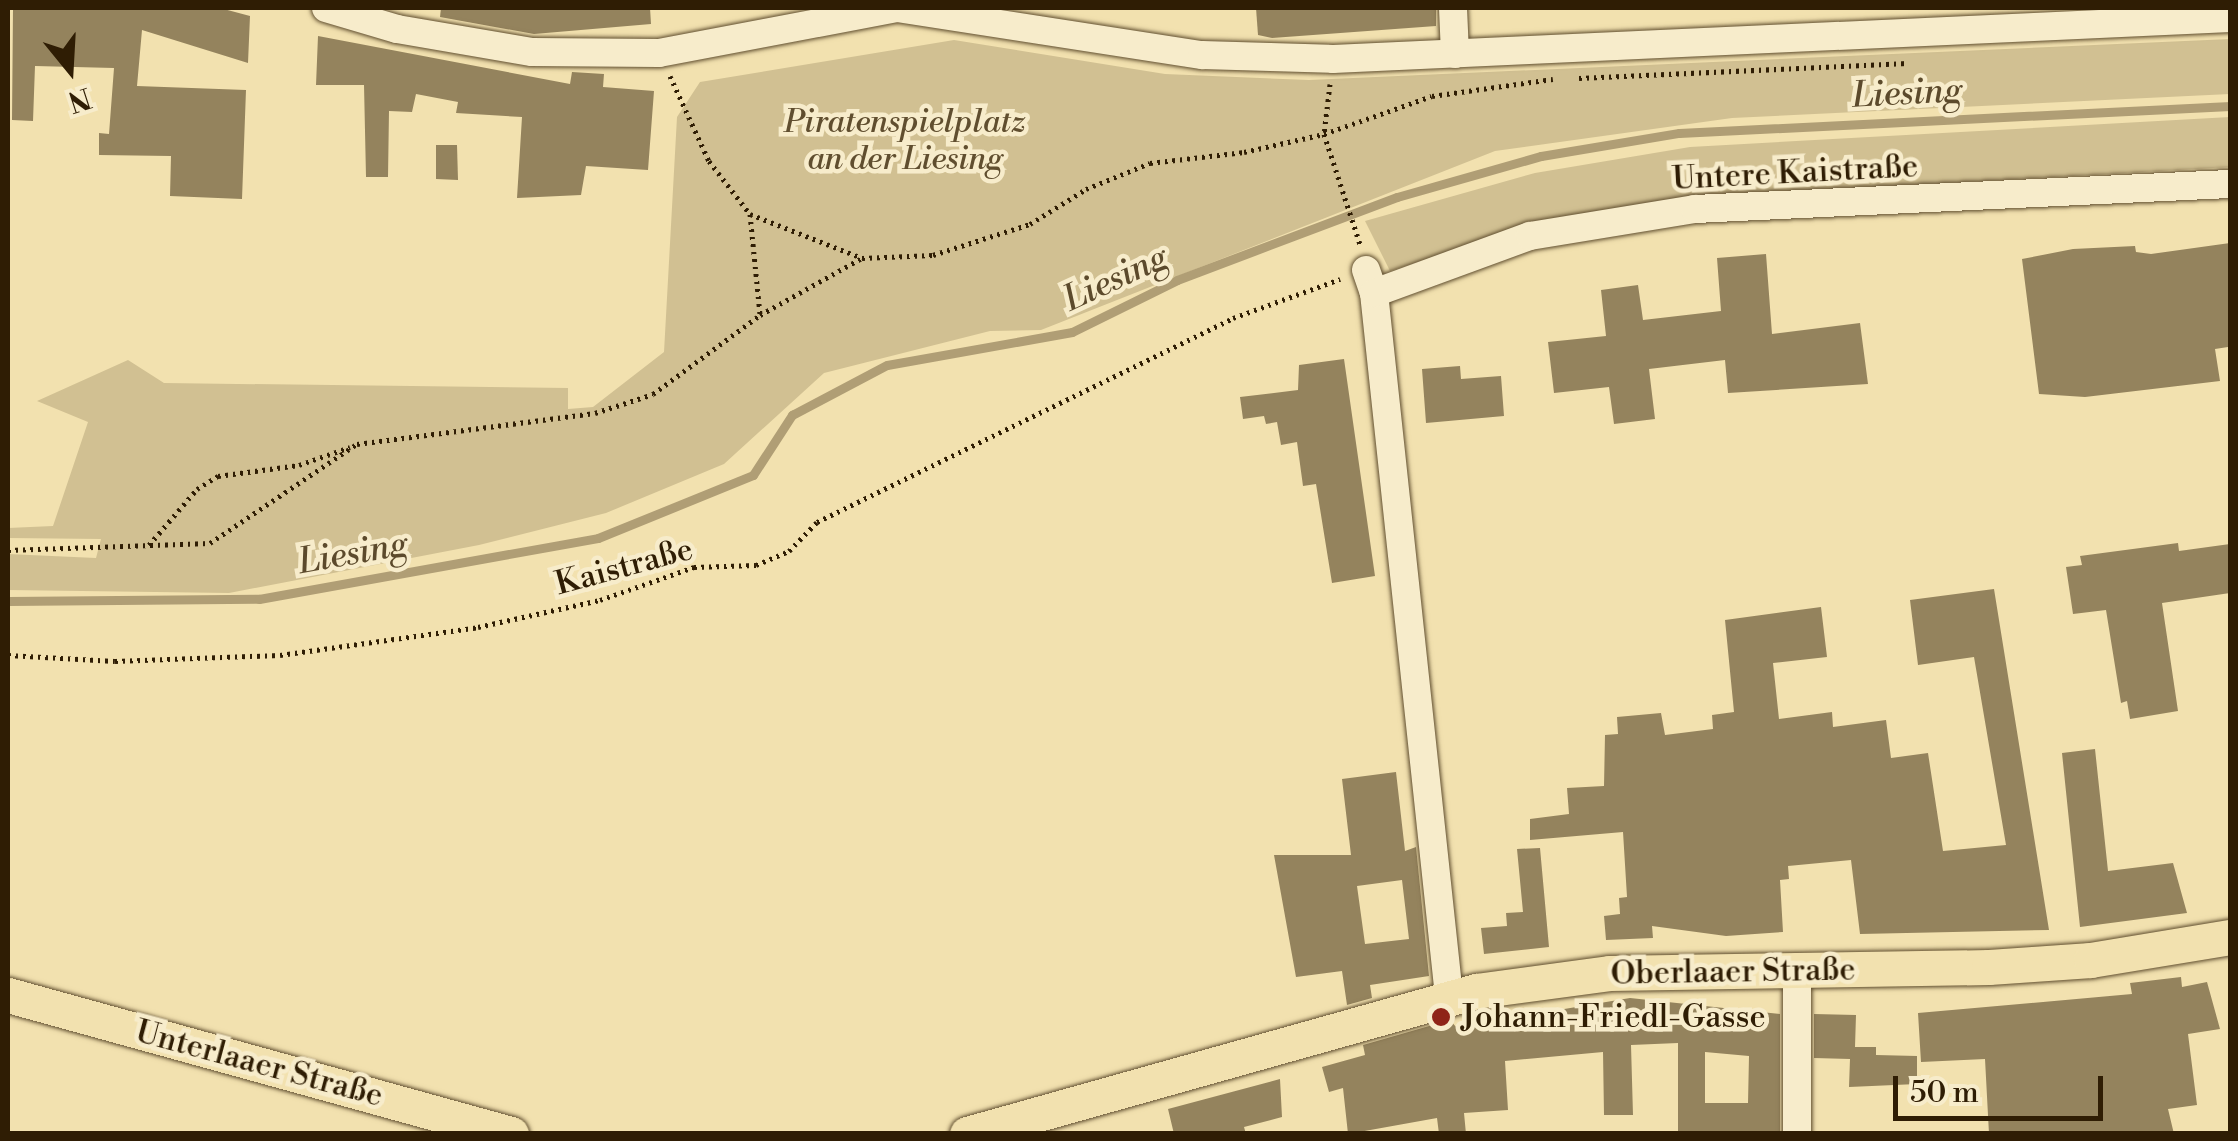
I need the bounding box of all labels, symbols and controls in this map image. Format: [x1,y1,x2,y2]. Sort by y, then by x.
north arrow [20,20,120,120]
water label: Liesing [1851,70,1963,118]
text: N [63,79,95,119]
park label: Piratenspielplatz an der Liesing [784,104,1026,179]
street label: Untere Kaistraße [1671,147,1919,199]
water label: Liesing [1057,237,1175,321]
water label: Liesing [295,524,411,584]
street label: Kaistraße [551,530,697,604]
street label: Oberlaaer Straße [1610,951,1856,993]
place label: Johann-Friedl-Gasse [1461,998,1766,1036]
marker: Johann-Friedl-Gasse [1430,1006,1452,1028]
street label: Unterlaaer Straße [131,1013,387,1115]
scale bar [1898,1056,2108,1118]
text: 50 m [1910,1074,1979,1112]

